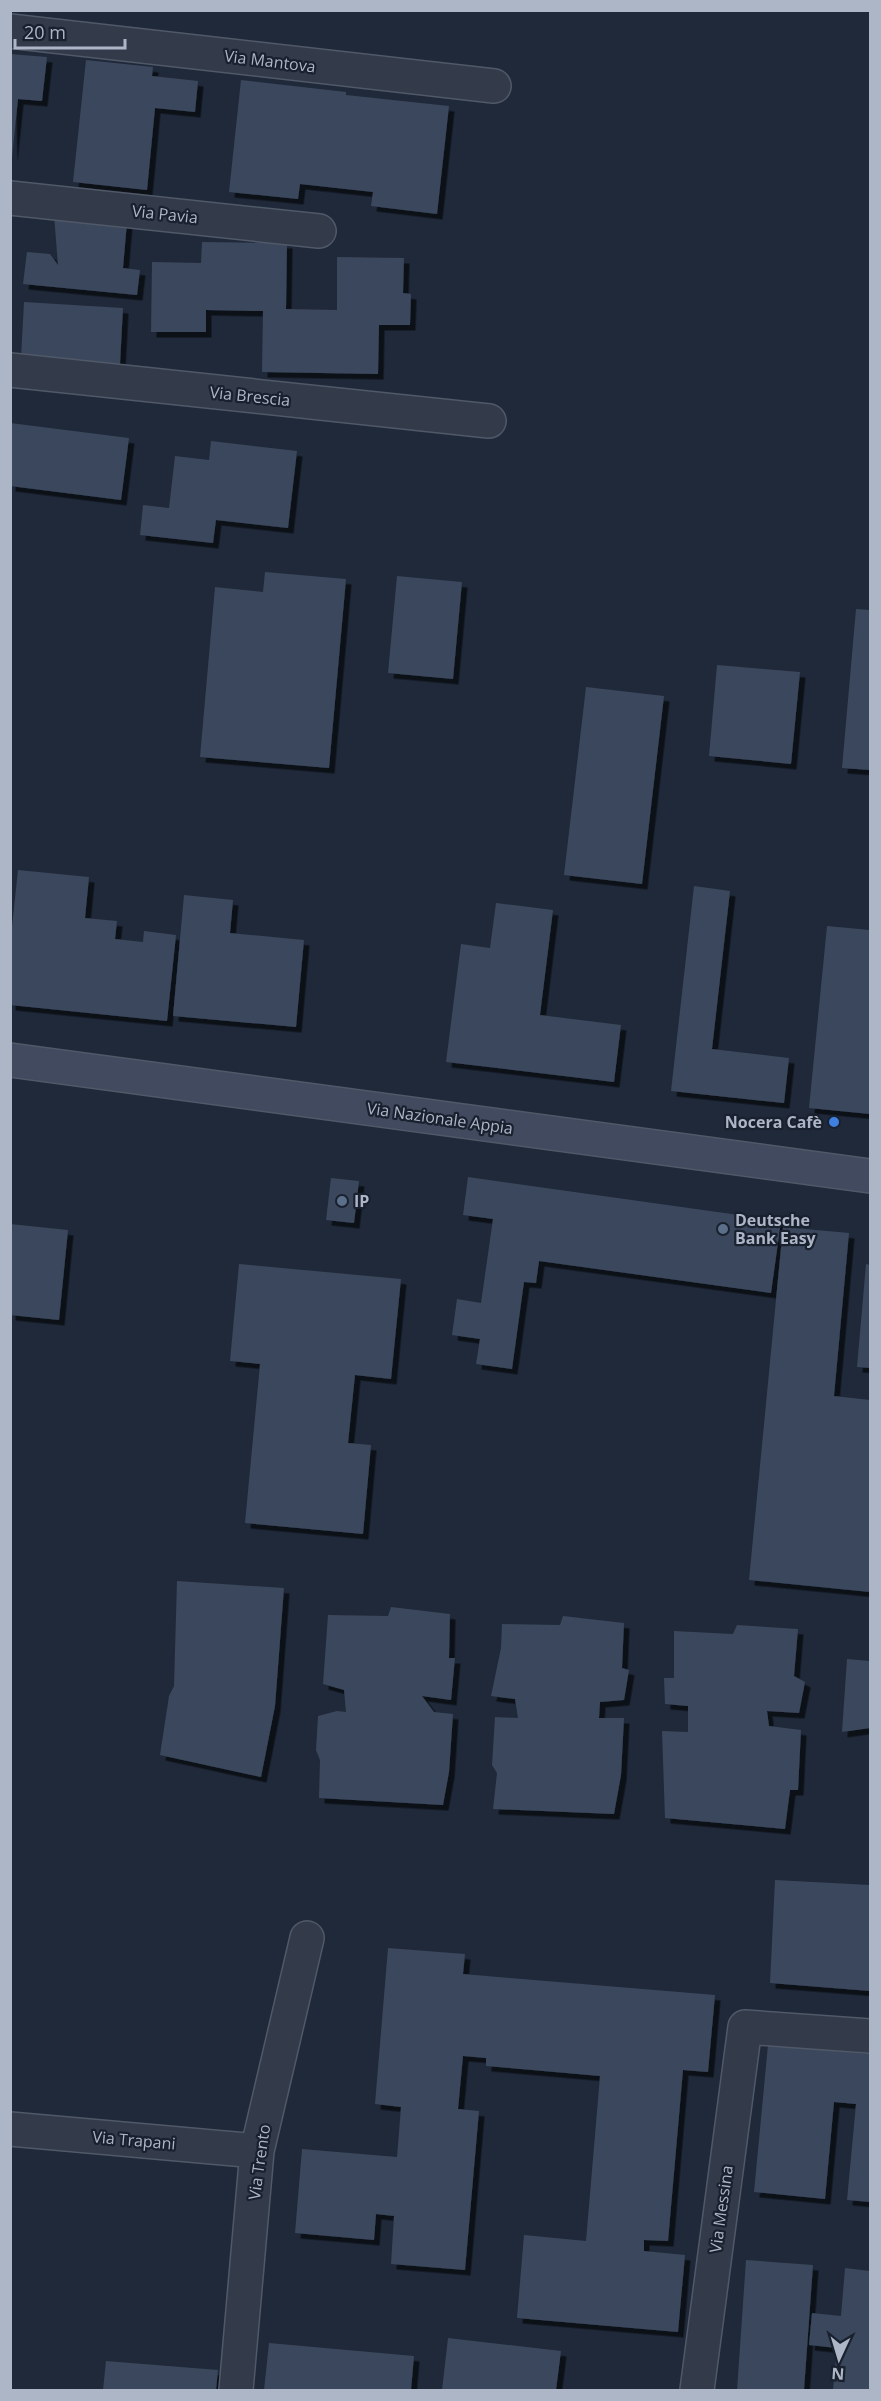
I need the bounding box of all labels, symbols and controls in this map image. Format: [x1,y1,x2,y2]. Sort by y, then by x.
scale bar [15,12,124,50]
text: 20 m [24,20,66,44]
street label: Via Mantova [223,44,317,78]
street label: Via Pavia [131,200,199,228]
street label: Via Brescia [209,381,291,411]
street label: Via Nazionale Appia [366,1097,514,1139]
place label: Nocera Cafè [725,1111,822,1133]
marker: Nocera Cafè [827,1115,841,1129]
place label: IP [354,1190,369,1212]
marker: IP [335,1194,349,1208]
place label: Deutsche Bank Easy [735,1209,817,1249]
marker: Deutsche Bank Easy [716,1222,730,1236]
street label: Via Trento [243,2123,275,2201]
street label: Via Trapani [91,2125,177,2155]
street label: Via Messina [704,2164,738,2254]
north arrow [809,2329,869,2389]
text: N [831,2363,845,2385]

